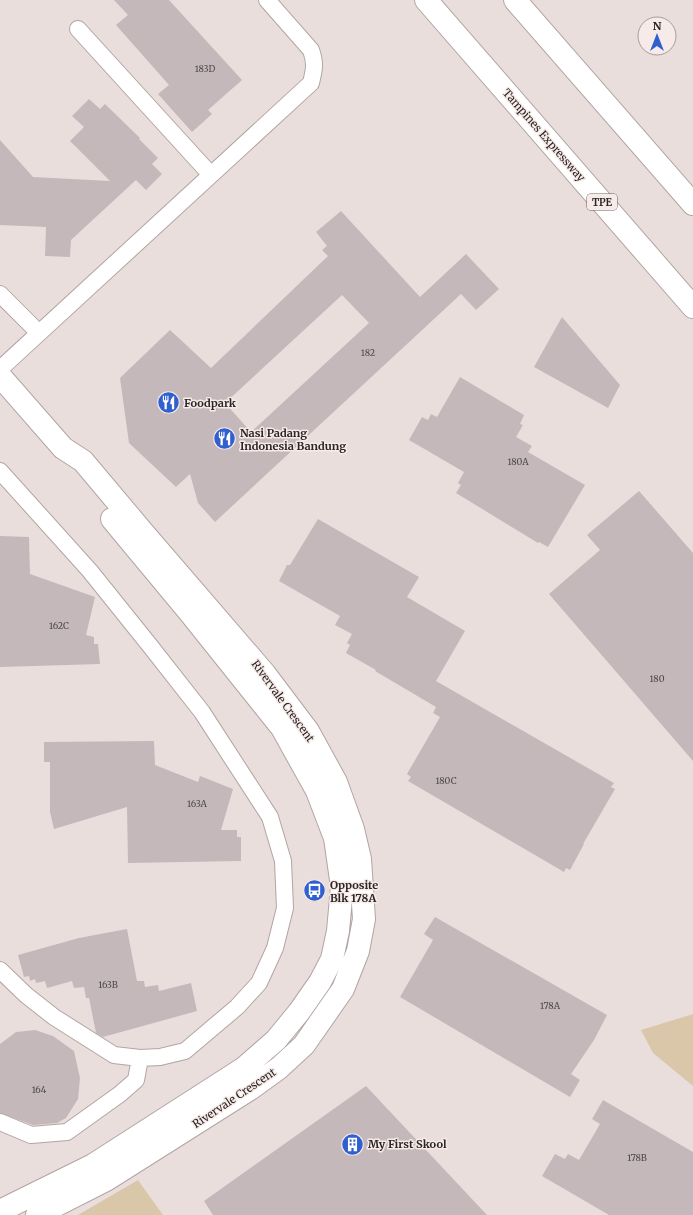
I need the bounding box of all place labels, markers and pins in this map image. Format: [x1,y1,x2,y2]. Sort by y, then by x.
restaurant icon: Foodpark [156,390,182,416]
place label: Foodpark [184,396,237,410]
restaurant icon: Nasi Padang Indonesia Bandung [212,426,238,452]
place label: Nasi Padang Indonesia Bandung [240,426,346,453]
bus stop icon: Opposite Blk 178A [302,878,328,904]
place label: Opposite Blk 178A [330,878,378,905]
building icon: My First Skool [339,1131,365,1157]
place label: My First Skool [368,1137,447,1151]

